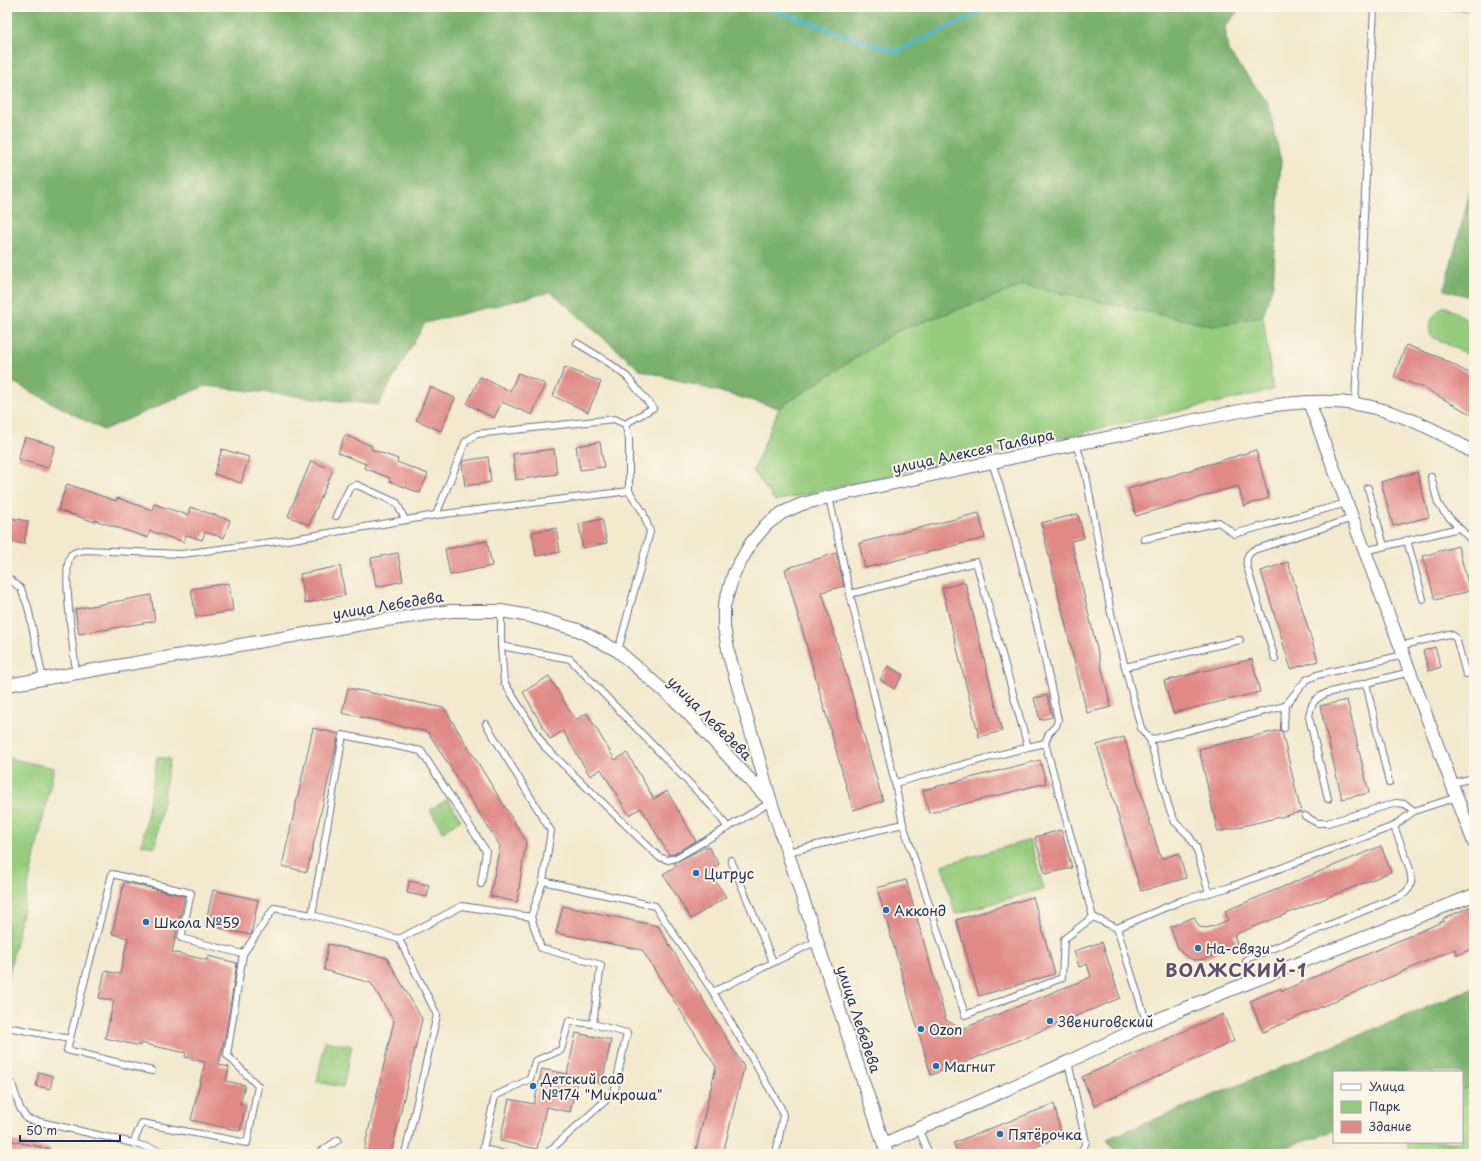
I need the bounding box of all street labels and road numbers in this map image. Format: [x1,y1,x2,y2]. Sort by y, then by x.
street label: улица Алексея Талвира [890,424,1056,478]
street label: улица Лебедева [331,586,445,624]
street label: улица Лебедева [663,671,757,765]
street label: улица Лебедева [832,963,886,1076]

